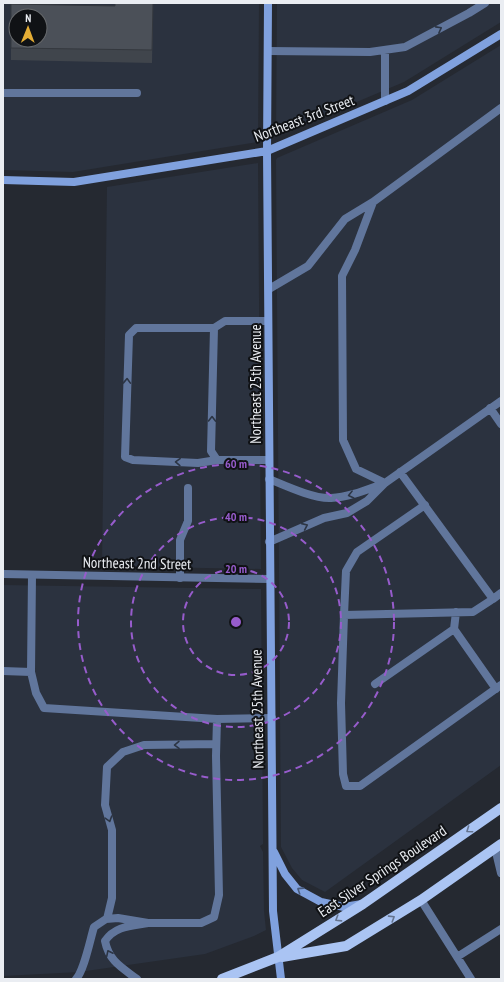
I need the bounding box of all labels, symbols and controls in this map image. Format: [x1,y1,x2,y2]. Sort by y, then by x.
north arrow [8,8,48,48]
text: N [25,11,31,25]
one-way arrow [435,26,442,34]
street label: Northeast 3rd Street [251,90,357,146]
street label: Northeast 25th Avenue [246,324,265,444]
one-way arrow [123,378,132,384]
one-way arrow [208,416,216,422]
text: 60 m [225,456,247,471]
one-way arrow [175,458,181,466]
one-way arrow [347,490,354,498]
text: 40 m [225,509,247,524]
one-way arrow [301,523,308,531]
street label: Northeast 2nd Street [83,553,191,573]
text: 20 m [225,561,247,576]
centre of rings [229,615,243,629]
street label: Northeast 25th Avenue [246,649,268,769]
one-way arrow [174,741,180,749]
one-way arrow [104,815,113,822]
street label: East Silver Springs Boulevard [314,821,450,921]
one-way arrow [466,825,473,833]
one-way arrow [297,887,304,894]
one-way arrow [335,914,342,922]
one-way arrow [388,915,395,923]
one-way arrow [106,950,114,957]

